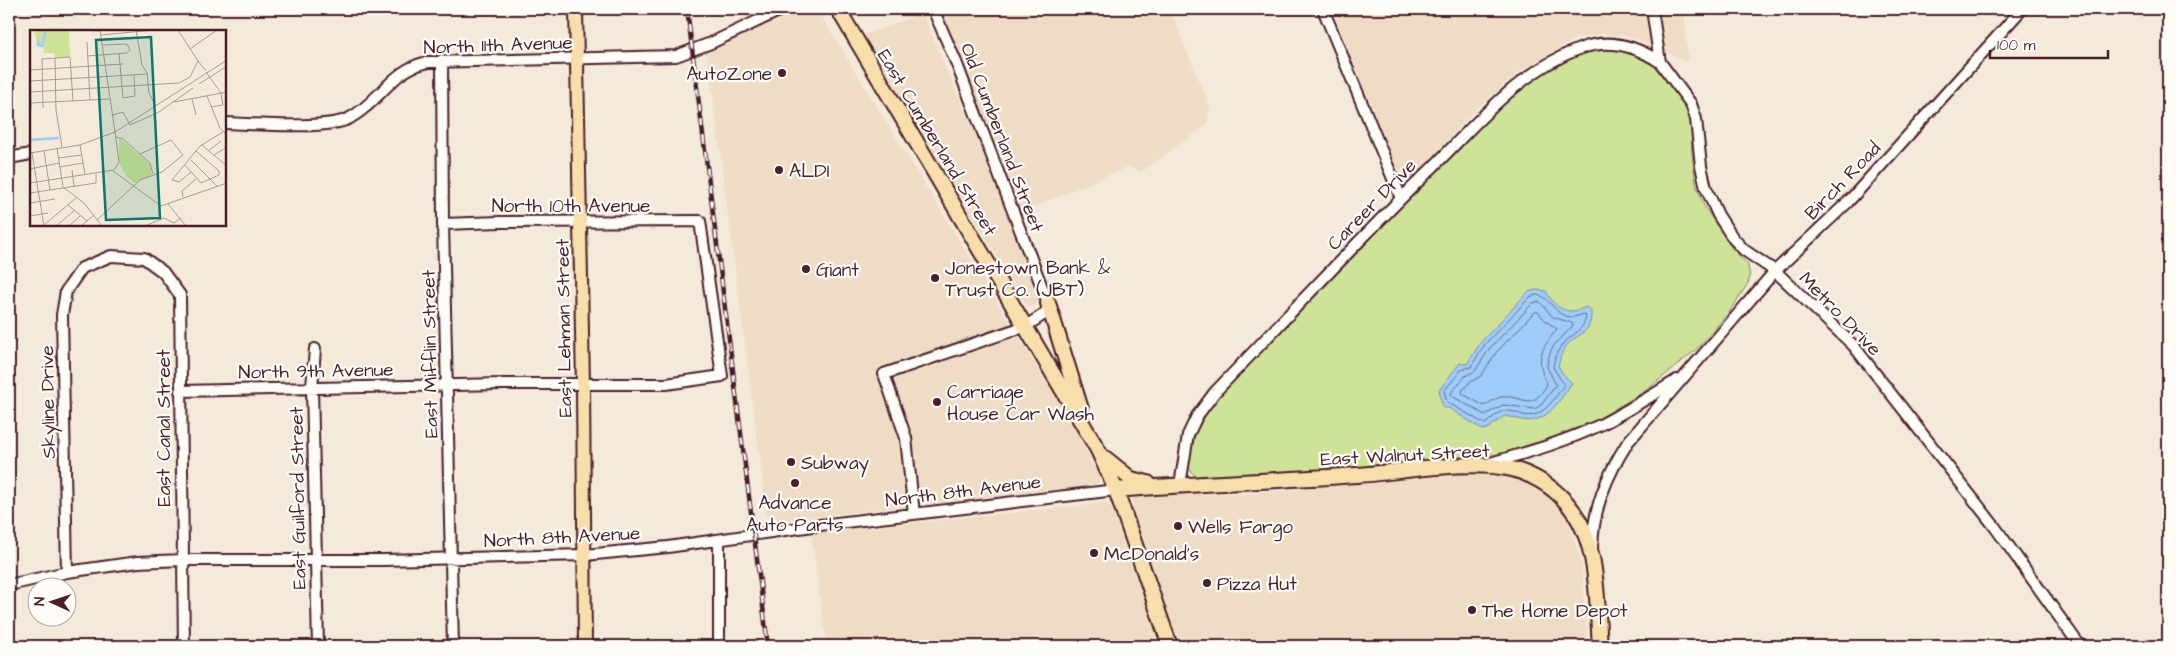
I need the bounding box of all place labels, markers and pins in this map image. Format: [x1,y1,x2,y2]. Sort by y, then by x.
place label: AutoZone [686,61,772,88]
marker: AutoZone [776,67,788,79]
place label: ALDI [789,158,830,185]
marker: ALDI [773,164,785,176]
place label: Jonestown Bank & Trust Co. (JBT) [945,255,1111,304]
place label: Giant [816,257,859,284]
marker: Giant [800,263,812,275]
marker: Jonestown Bank & Trust Co. (JBT) [929,272,941,284]
place label: Carriage House Car Wash [947,379,1095,428]
marker: Carriage House Car Wash [931,396,943,408]
place label: Subway [801,450,870,478]
marker: Subway [785,456,797,468]
marker: Advance Auto Parts [789,477,801,489]
place label: Advance Auto Parts [746,490,844,539]
place label: Wells Fargo [1188,514,1293,542]
marker: Wells Fargo [1172,520,1184,532]
place label: McDonald's [1104,541,1199,568]
marker: McDonald's [1088,547,1100,559]
place label: Pizza Hut [1217,571,1297,598]
marker: Pizza Hut [1201,577,1213,589]
place label: The Home Depot [1482,598,1628,625]
marker: The Home Depot [1466,604,1478,616]

